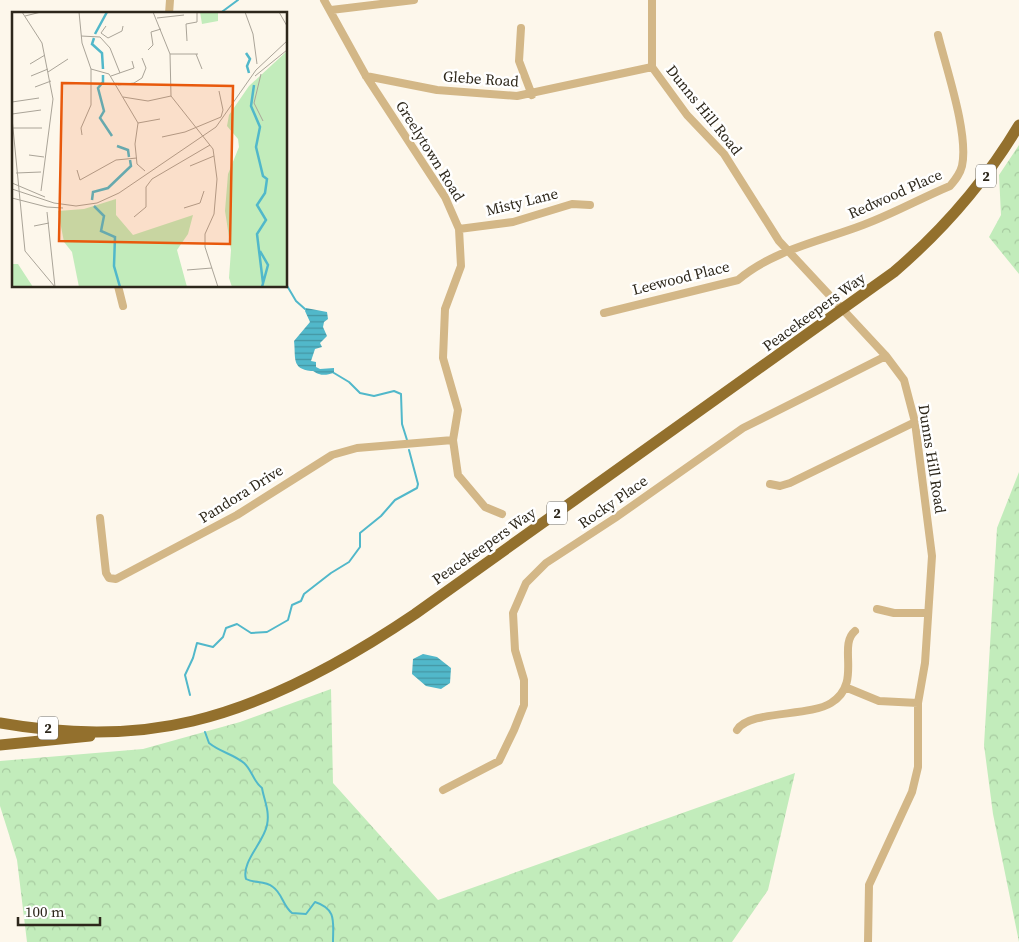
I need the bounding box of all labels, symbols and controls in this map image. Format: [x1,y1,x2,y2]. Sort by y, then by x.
inset map [12,12,288,288]
street label: Dunns Hill Road [662,60,748,160]
street label: Glebe Road [442,65,520,92]
street label: Greelytown Road [391,96,470,205]
street label: Redwood Place [844,163,946,224]
road number: 2 [976,165,996,188]
street label: Misty Lane [484,182,561,221]
street label: Leewood Place [630,255,732,300]
street label: Peacekeepers Way [758,267,870,356]
street label: Dunns Hill Road [913,403,952,516]
street label: Pandora Drive [195,459,287,528]
street label: Rocky Place [574,470,652,533]
street label: Peacekeepers Way [428,502,540,589]
road number: 2 [547,502,567,524]
road number: 2 [38,716,58,740]
scale bar [18,894,100,926]
text: 100 m [25,901,65,922]

